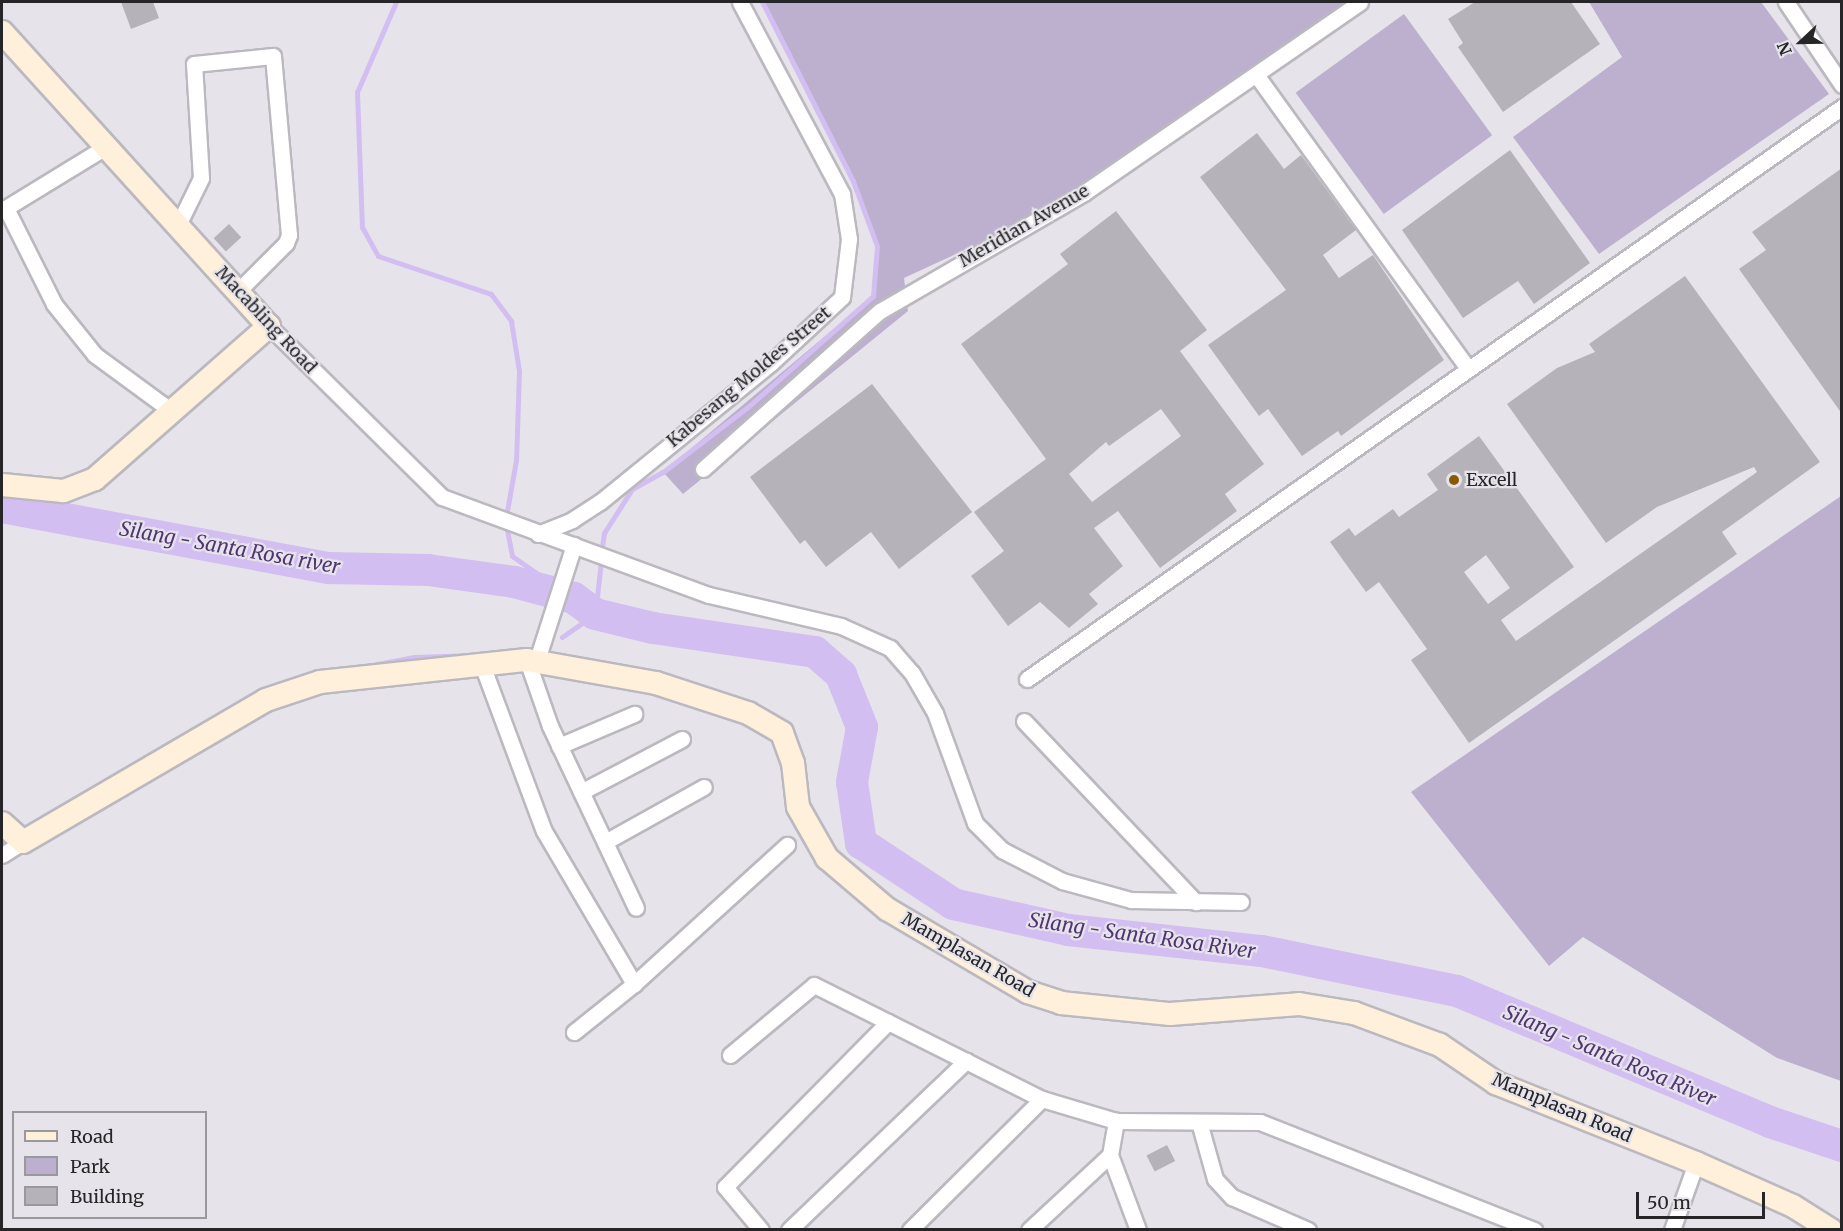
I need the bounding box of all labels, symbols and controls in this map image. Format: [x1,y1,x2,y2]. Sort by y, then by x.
north arrow [1771,12,1831,72]
text: N [1773,39,1796,58]
street label: Meridian Avenue [955,180,1093,272]
street label: Macabling Road [211,262,321,378]
street label: Kabesang Moldes Street [663,302,835,452]
place label: Excell [1466,469,1517,491]
marker: Excell [1447,473,1461,487]
water label: Silang - Santa Rosa river [118,516,342,578]
water label: Silang - Santa Rosa River [1027,907,1257,963]
street label: Mamplasan Road [898,908,1038,1002]
water label: Silang - Santa Rosa River [1500,999,1720,1111]
street label: Mamplasan Road [1489,1069,1635,1147]
legend [12,1111,207,1219]
text: Road [70,1125,114,1148]
text: Park [70,1155,110,1178]
scale bar [1639,1180,1768,1218]
text: Building [70,1185,144,1208]
text: 50 m [1647,1191,1691,1214]

